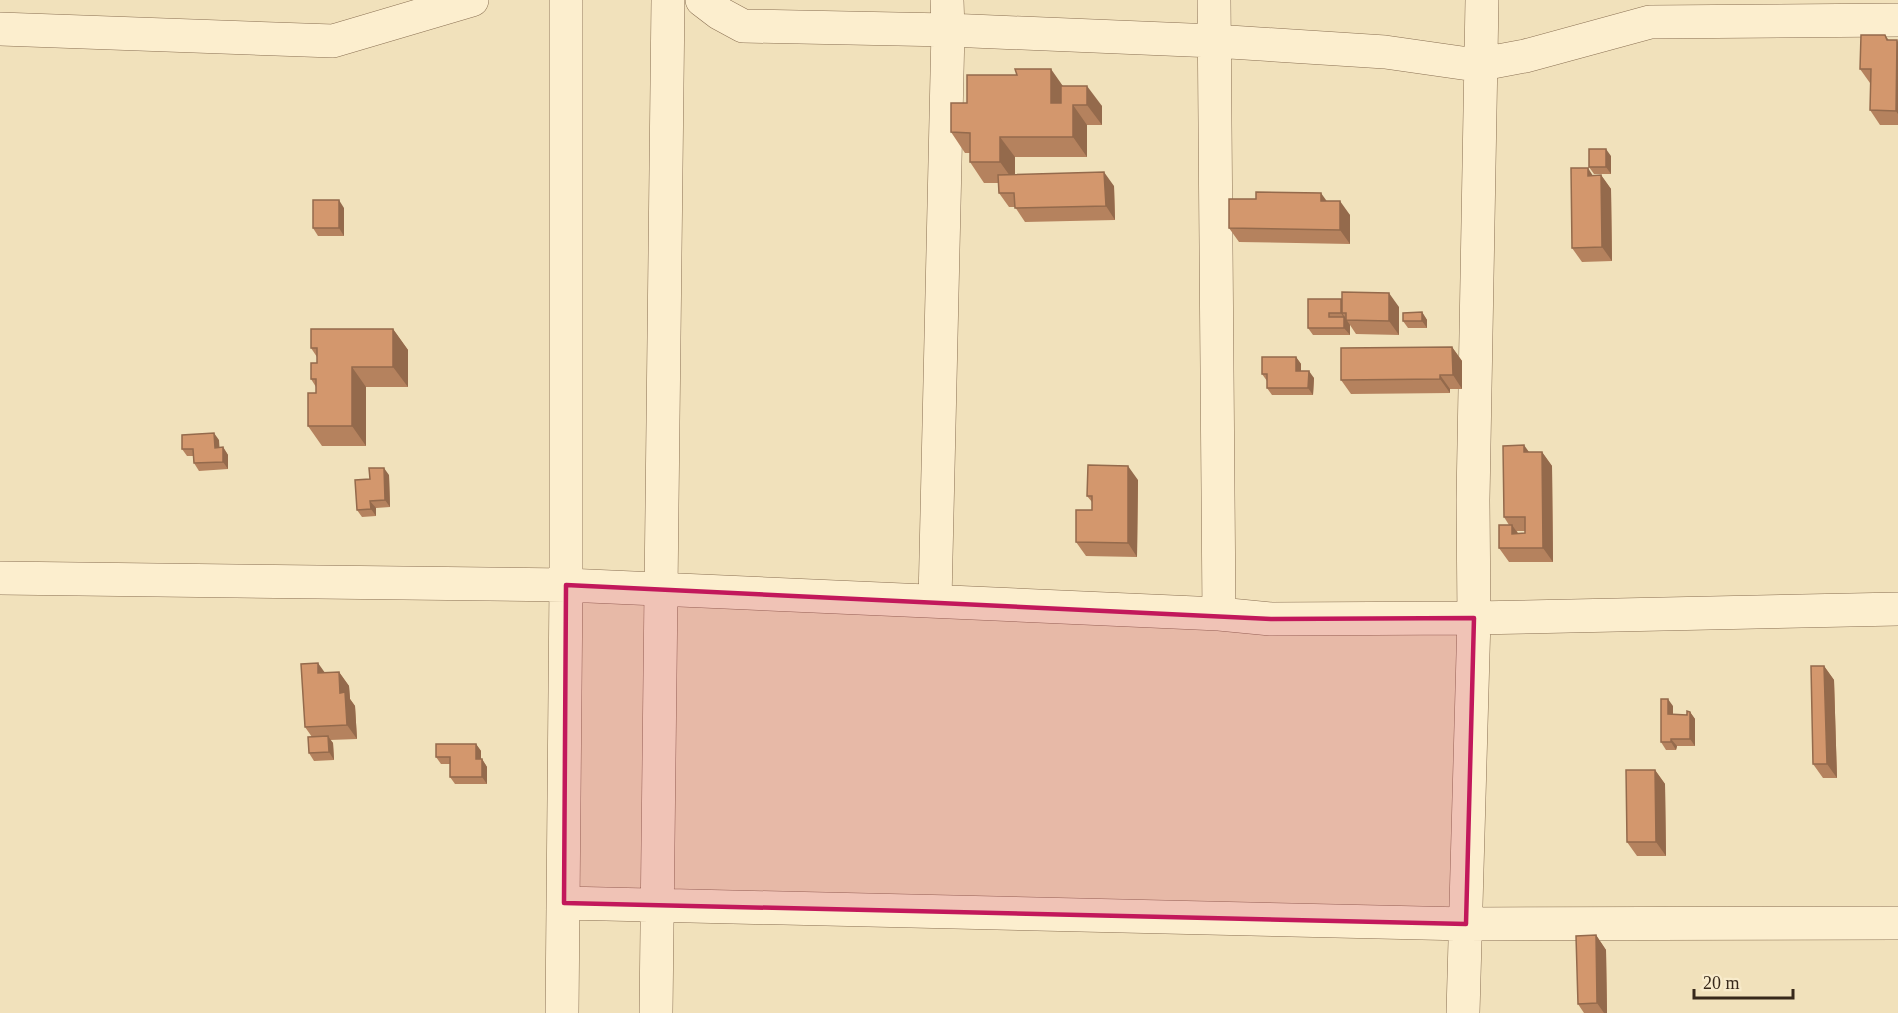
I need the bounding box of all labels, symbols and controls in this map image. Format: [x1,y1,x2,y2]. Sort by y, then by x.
scale bar [1694,962,1793,1000]
text: 20 m [1703,973,1740,993]

